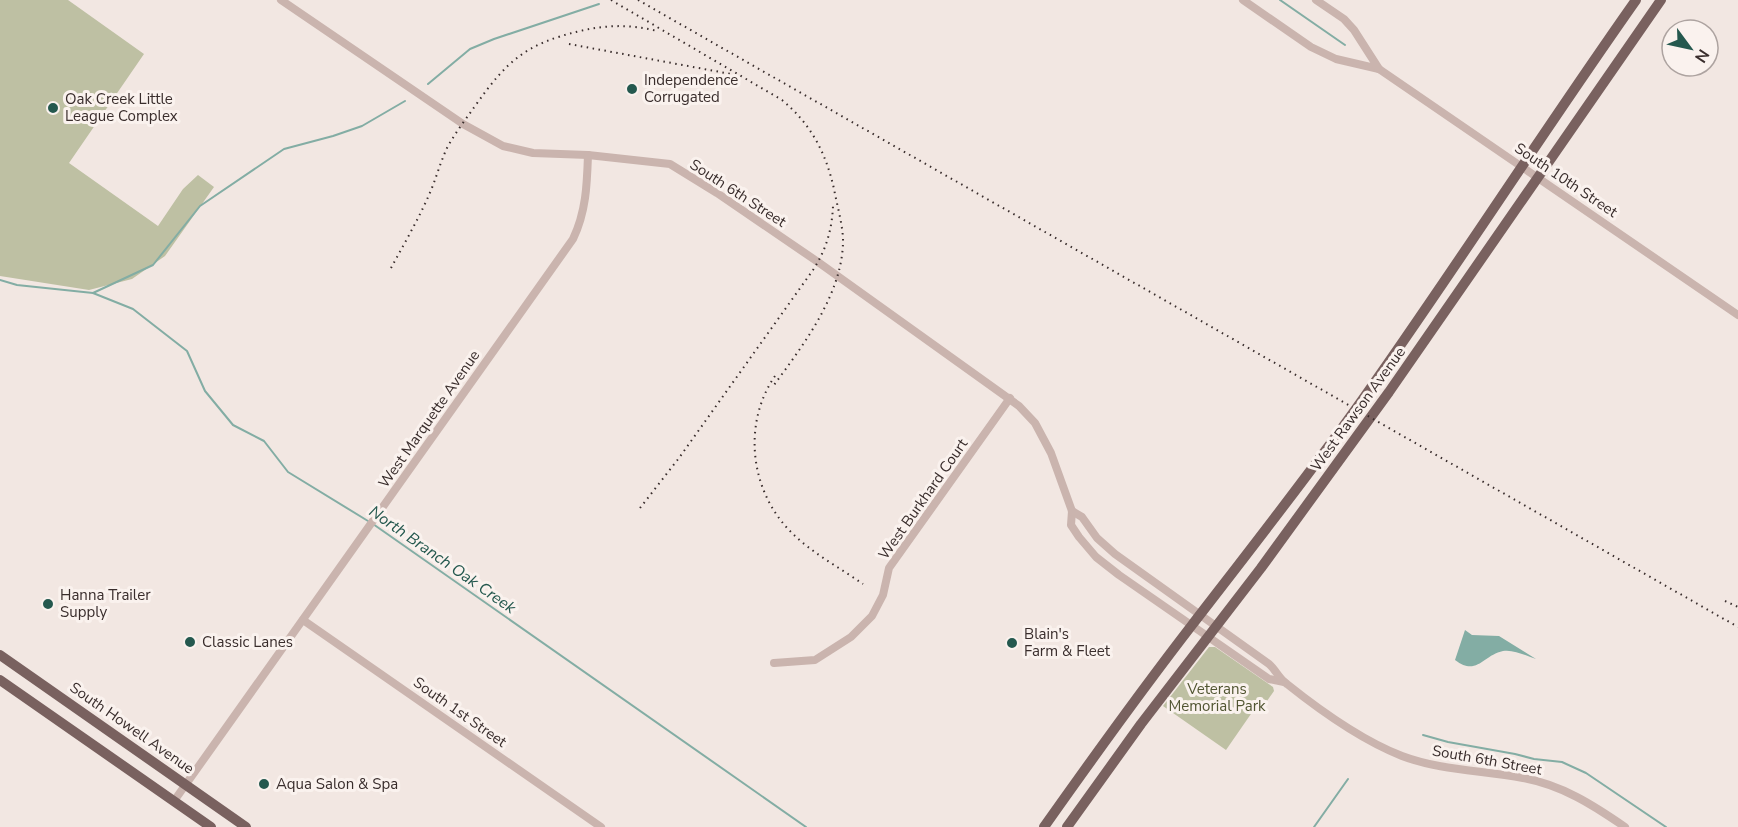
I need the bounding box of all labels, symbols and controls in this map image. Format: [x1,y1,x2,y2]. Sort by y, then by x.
north arrow [1660,18,1720,78]
text: N [1689,45,1714,67]
place label: Independence Corrugated [644,70,738,107]
marker: Independence Corrugated [625,82,639,96]
place label: Oak Creek Little League Complex [65,89,178,126]
marker: Oak Creek Little League Complex [46,101,60,115]
street label: South 10th Street [1511,138,1622,222]
street label: South 6th Street [686,154,791,232]
street label: West Rawson Avenue [1306,343,1410,475]
street label: West Marquette Avenue [374,346,484,492]
street label: West Burkhard Court [874,434,973,563]
water label: North Branch Oak Creek [365,501,521,619]
place label: Hanna Trailer Supply [60,585,151,622]
marker: Hanna Trailer Supply [41,597,55,611]
place label: Blain's Farm & Fleet [1024,624,1111,661]
place label: Classic Lanes [202,632,293,652]
marker: Classic Lanes [183,635,197,649]
marker: Blain's Farm & Fleet [1005,636,1019,650]
street label: South 1st Street [409,672,511,752]
street label: South Howell Avenue [66,677,198,779]
park label: Veterans Memorial Park [1168,679,1266,716]
street label: South 6th Street [1431,741,1544,780]
place label: Aqua Salon & Spa [276,774,398,794]
marker: Aqua Salon & Spa [257,777,271,791]

